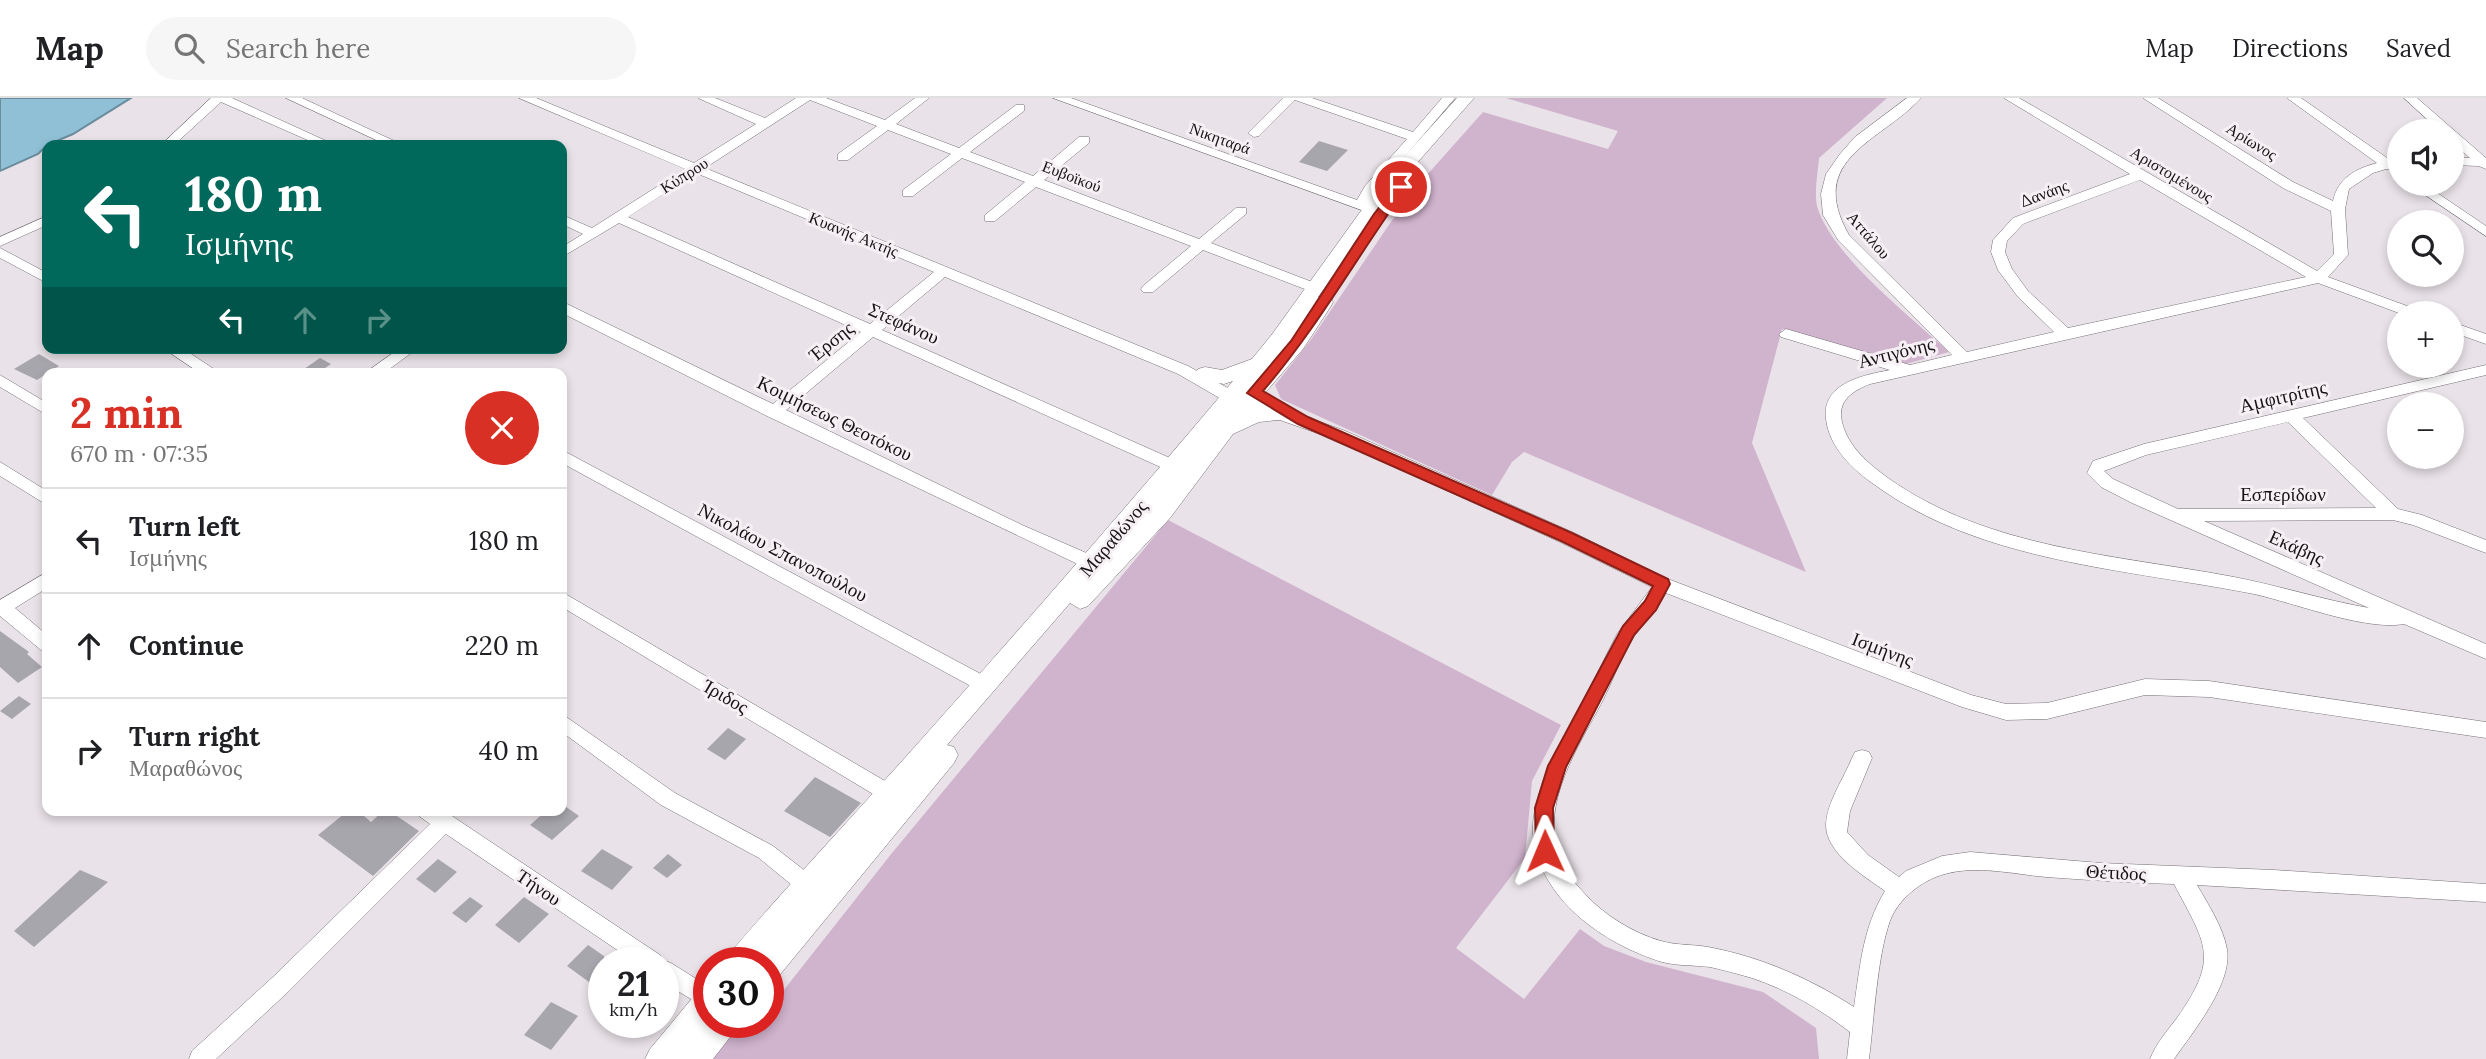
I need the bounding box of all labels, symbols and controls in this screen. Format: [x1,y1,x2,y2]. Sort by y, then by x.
search box [146,17,636,80]
text: Map [35,27,104,69]
icon: search [170,29,208,67]
text: Search here [226,32,370,65]
text: Map [2145,33,2194,64]
text: Directions [2232,33,2348,64]
text: Saved [2386,33,2451,64]
street label: Νικηταρά [1187,118,1254,158]
street label: Αρίωνος [2223,118,2282,165]
map controls [2387,119,2464,469]
button: sound [2387,119,2464,196]
street label: Αριστομένους [2127,141,2218,207]
street label: Κύπρου [656,153,712,197]
street label: Ευβοϊκού [1040,156,1104,196]
pin [1371,157,1431,217]
text: 180 m [185,162,322,224]
icon: left [70,168,161,259]
icon: arrive [1382,168,1420,206]
street label: Δανάης [2017,174,2071,211]
street label: Κυανής Ακτής [806,207,902,261]
street label: Αττάλου [1843,207,1895,263]
button: search [2387,210,2464,287]
text: Ισμήνης [185,223,293,264]
street label: Στεφάνου [865,297,943,349]
icon: left [213,301,251,339]
icon: ahead [286,301,324,339]
icon: right [359,301,397,339]
button: + [2387,301,2464,378]
street label: Έρσης [803,316,858,367]
street label: Αντιγόνης [1855,331,1937,373]
street label: Κοιμήσεως Θεοτόκου [754,370,916,466]
street label: Αμφιτρίτης [2237,374,2329,418]
text: 2 min [70,386,183,440]
button: close [465,391,539,465]
button: − [2387,392,2464,469]
text: 670 m · 07:35 [70,439,208,468]
street label: Εσπερίδων [2240,482,2326,506]
street label: Μαραθώνος [1074,494,1153,582]
street label: Νικολάου Σπανοπούλου [694,497,872,607]
text: Turn left [129,510,240,543]
icon: left [70,522,108,560]
text: 180 m [469,524,539,557]
street label: Εκάβης [2266,524,2329,570]
text: Ισμήνης [129,543,207,572]
street label: Ισμήνης [1849,626,1918,672]
icon: ahead [70,627,108,665]
text: Continue [129,629,244,662]
text: 220 m [465,629,539,662]
street label: Ίριδος [698,673,753,719]
text: Turn right [129,720,260,753]
icon: right [70,732,108,770]
text: 40 m [479,734,539,767]
text: Μαραθώνος [129,753,242,782]
position arrow [1508,814,1582,888]
street label: Θέτιδος [2085,858,2147,886]
street label: Τήνου [512,863,566,911]
speed limit sign: 30 [693,947,784,1038]
text: 21 [617,961,650,1006]
text: km/h [609,998,658,1021]

